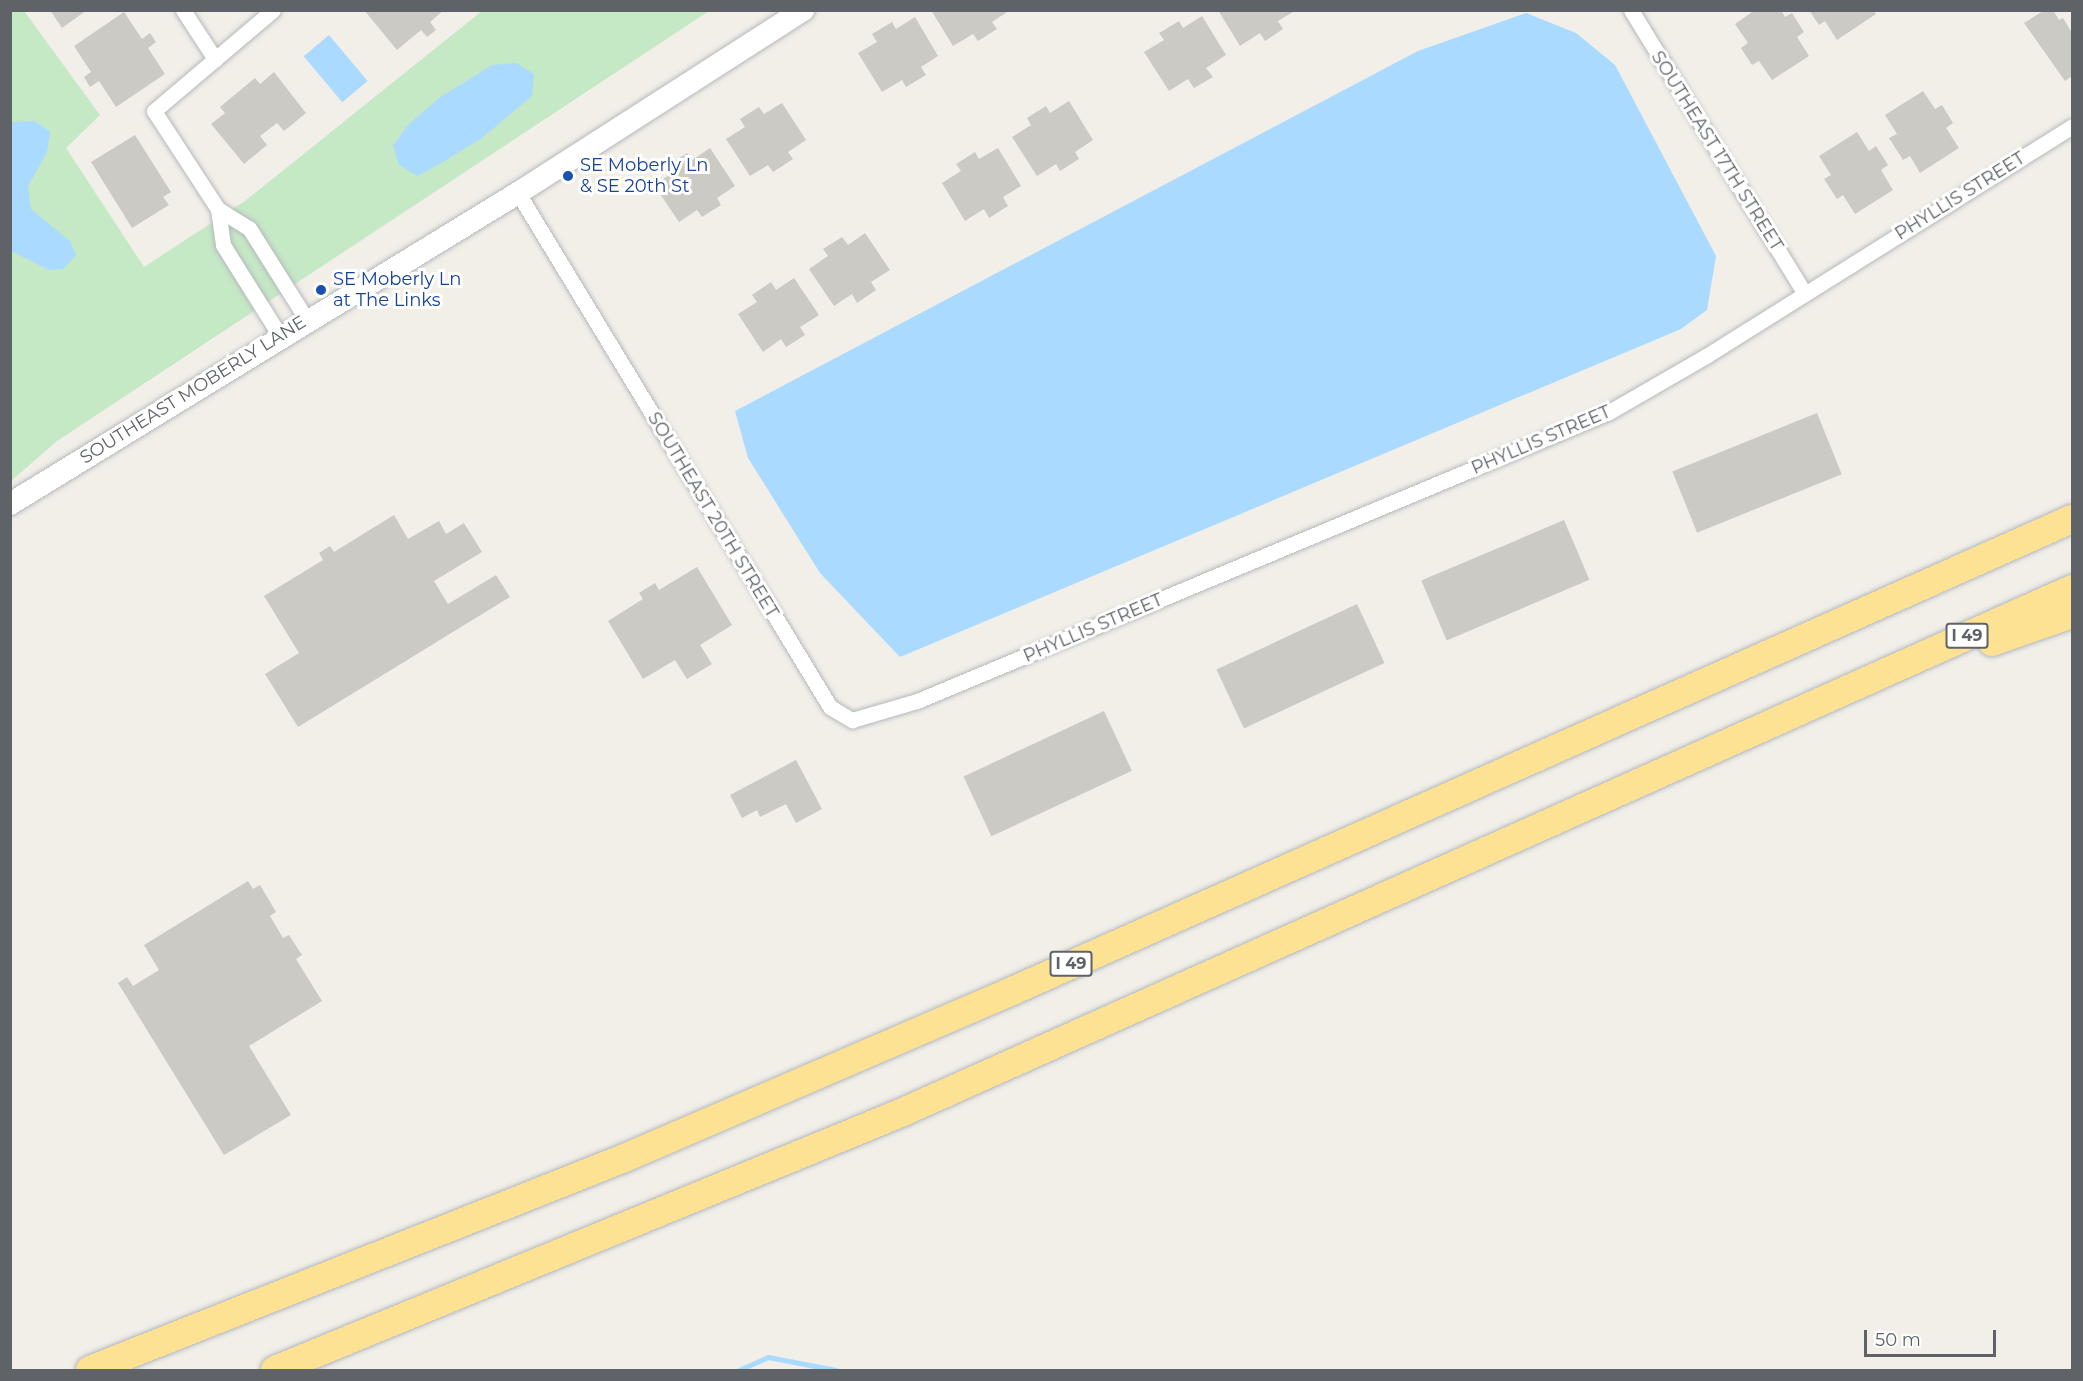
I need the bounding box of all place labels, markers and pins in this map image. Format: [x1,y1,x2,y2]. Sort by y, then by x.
place label: SE Moberly Ln & SE 20th St [580,155,708,198]
marker: SE Moberly Ln & SE 20th St [561,169,575,183]
place label: SE Moberly Ln at The Links [333,269,461,312]
marker: SE Moberly Ln at The Links [314,283,328,297]

